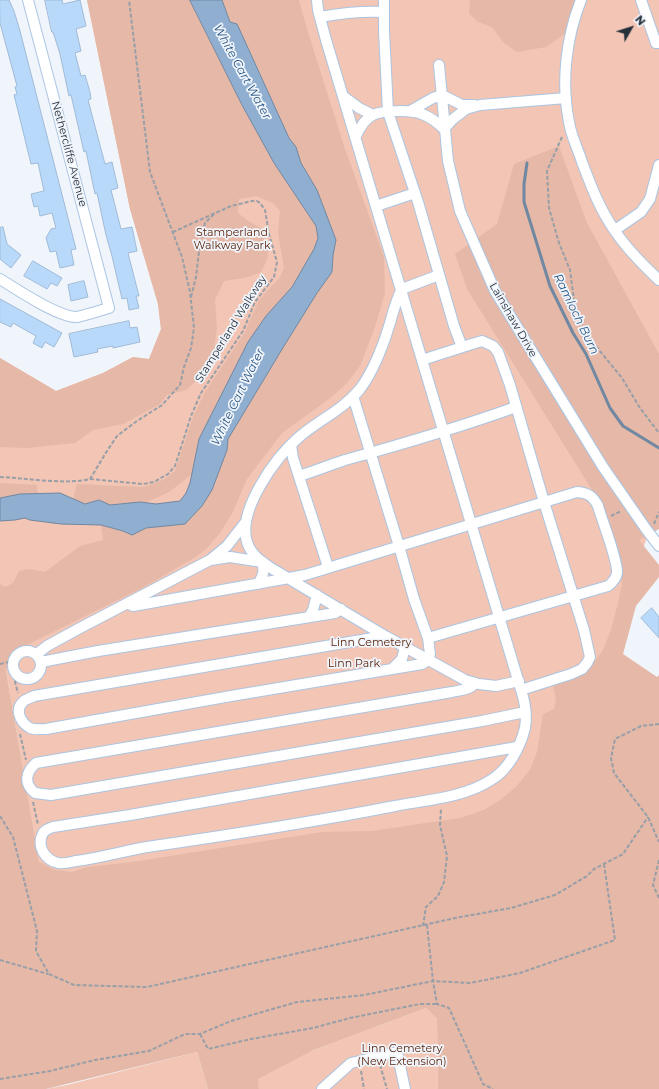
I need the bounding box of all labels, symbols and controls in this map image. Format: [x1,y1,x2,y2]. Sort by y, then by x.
north arrow [611,8,651,48]
text: N [632,13,649,28]
water label: White Cart Water [210,22,274,122]
street label: Nethercliffe Avenue [49,100,89,208]
park label: Stamperland Walkway Park [193,226,271,252]
water label: Ramloch Burn [550,271,602,357]
street label: Stamperland Walkway [193,273,269,385]
street label: Lainshaw Drive [486,280,540,360]
water label: White Cart Water [208,346,268,448]
park label: Linn Cemetery [331,636,411,650]
park label: Linn Park [328,657,380,671]
park label: Linn Cemetery (New Extension) [357,1042,447,1068]

